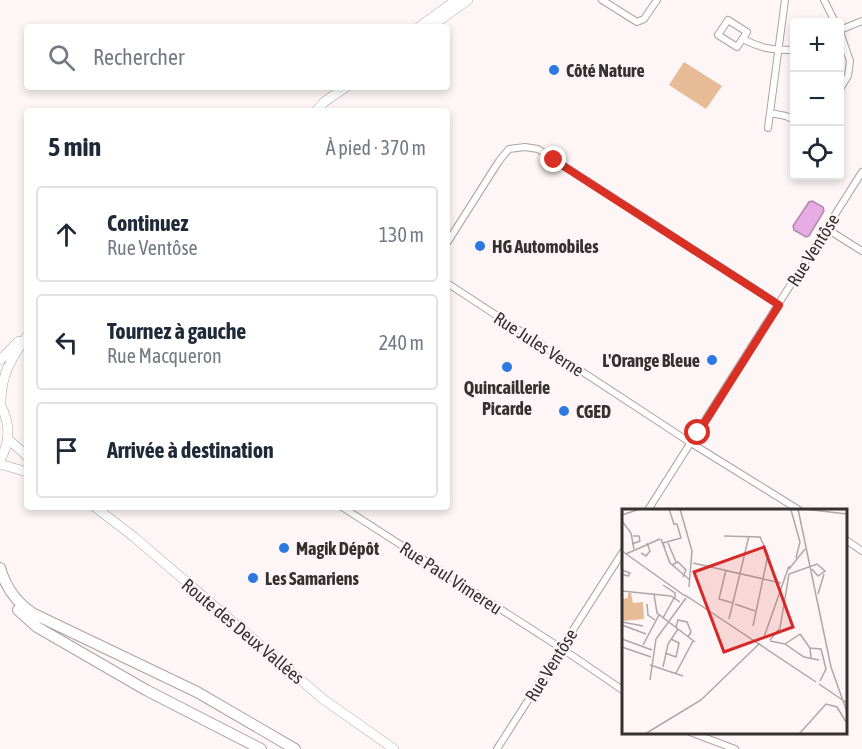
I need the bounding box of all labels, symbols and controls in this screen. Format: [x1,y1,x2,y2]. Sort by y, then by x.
map controls [790,18,844,180]
button: + [790,18,844,72]
search box [24,24,450,90]
icon: search [45,41,78,74]
text: Rechercher [93,44,184,70]
place label: Côté Nature [566,60,645,81]
marker: Côté Nature [547,63,561,77]
button: − [790,72,844,126]
button: locate [790,126,844,180]
text: 5 min [48,132,101,162]
text: À pied · 370 m [326,136,426,159]
route end [540,146,566,172]
text: Continuez [107,210,189,236]
street label: Rue Ventôse [782,210,844,290]
icon: ahead [50,218,83,251]
text: 130 m [379,223,424,246]
text: Rue Ventôse [107,236,198,259]
place label: HG Automobiles [492,236,599,257]
marker: HG Automobiles [473,239,487,253]
street label: Rue Jules Verne [490,307,588,381]
text: Tournez à gauche [107,318,246,344]
icon: left [50,326,83,359]
text: 240 m [379,331,424,354]
text: Rue Macqueron [107,344,222,367]
place label: L'Orange Bleue [602,350,700,371]
marker: L'Orange Bleue [705,353,719,367]
marker: Quincaillerie Picarde [500,360,514,374]
place label: Quincaillerie Picarde [464,377,550,419]
place label: CGED [576,401,611,422]
marker: CGED [557,404,571,418]
route start [684,419,710,445]
icon: arrive [50,434,83,467]
text: Arrivée à destination [107,437,274,463]
inset map [622,509,847,734]
street label: Rue Paul Vimereu [396,537,506,619]
place label: Magik Dépôt [296,538,380,559]
marker: Magik Dépôt [277,541,291,555]
place label: Les Samariens [265,568,360,589]
marker: Les Samariens [246,571,260,585]
street label: Route des Deux Vallées [178,574,308,688]
street label: Rue Ventôse [520,625,582,705]

